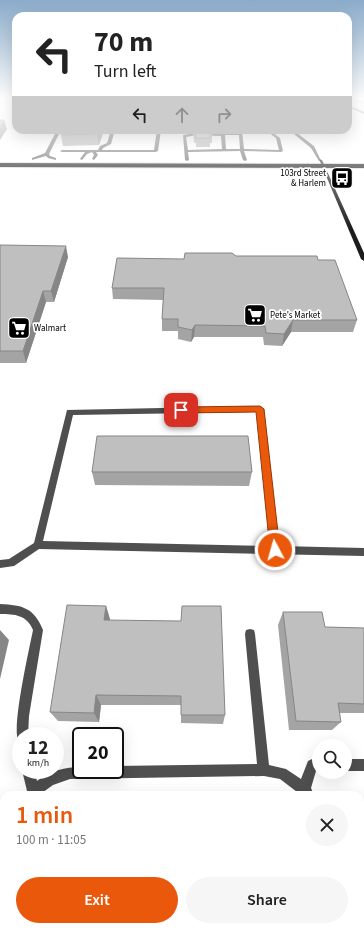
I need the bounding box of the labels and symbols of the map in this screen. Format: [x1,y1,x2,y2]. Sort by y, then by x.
bus stop icon: 103rd Street & Harlem [329,165,355,191]
place label: 103rd Street & Harlem [280,167,326,190]
supermarket icon: Pete's Market [242,302,268,328]
place label: Pete's Market [270,309,320,322]
supermarket icon: Walmart [6,315,32,341]
place label: Walmart [34,322,66,335]
pin [164,393,198,427]
position arrow [254,529,296,571]
speed limit sign: 20 [72,727,124,779]

